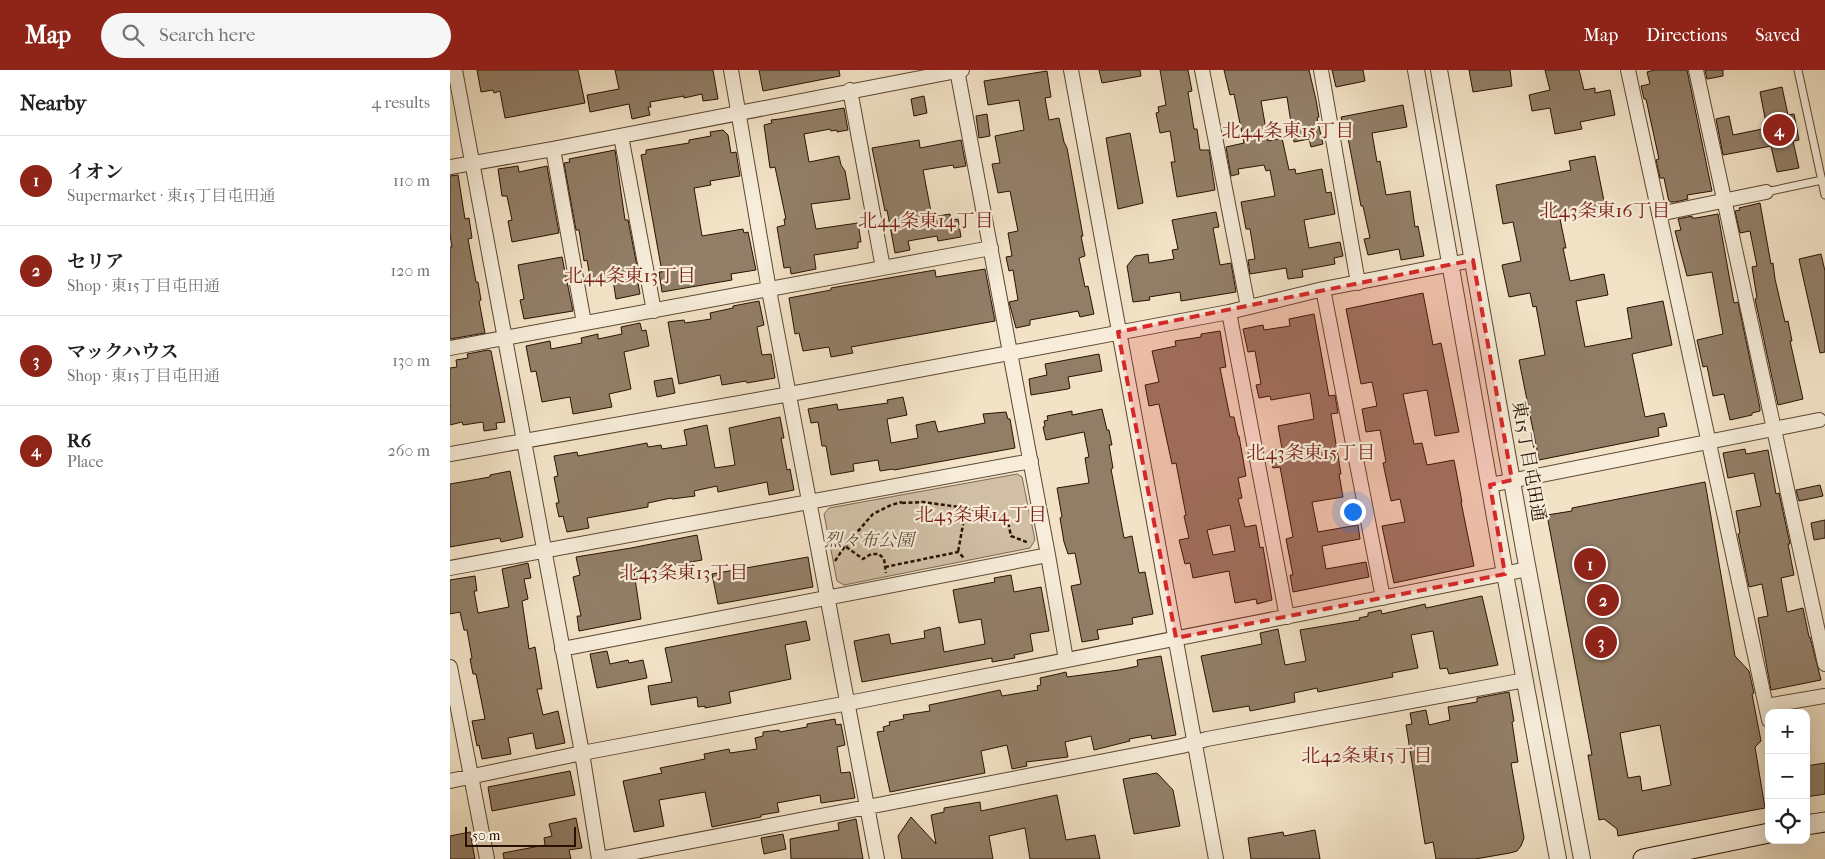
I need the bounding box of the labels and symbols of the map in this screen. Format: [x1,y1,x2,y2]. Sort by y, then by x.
pin: 4 [1763,111,1795,149]
district label: 北44条東15丁目 [1222,120,1354,142]
district label: 北43条東16丁目 [1540,200,1671,222]
district label: 北44条東14丁目 [858,210,994,232]
district label: 北44条東13丁目 [564,265,696,287]
street label: 東15丁目屯田通 [1508,399,1549,523]
district label: 北43条東15丁目 [1247,442,1375,464]
your location [1340,499,1366,525]
district label: 北43条東14丁目 [915,504,1047,526]
park label: 烈々布公園 [824,530,917,551]
pin: 1 [1574,545,1606,583]
district label: 北43条東13丁目 [620,562,748,584]
pin: 2 [1587,581,1619,619]
pin: 3 [1585,623,1617,661]
district label: 北42条東15丁目 [1302,745,1432,767]
scale bar [465,824,576,847]

